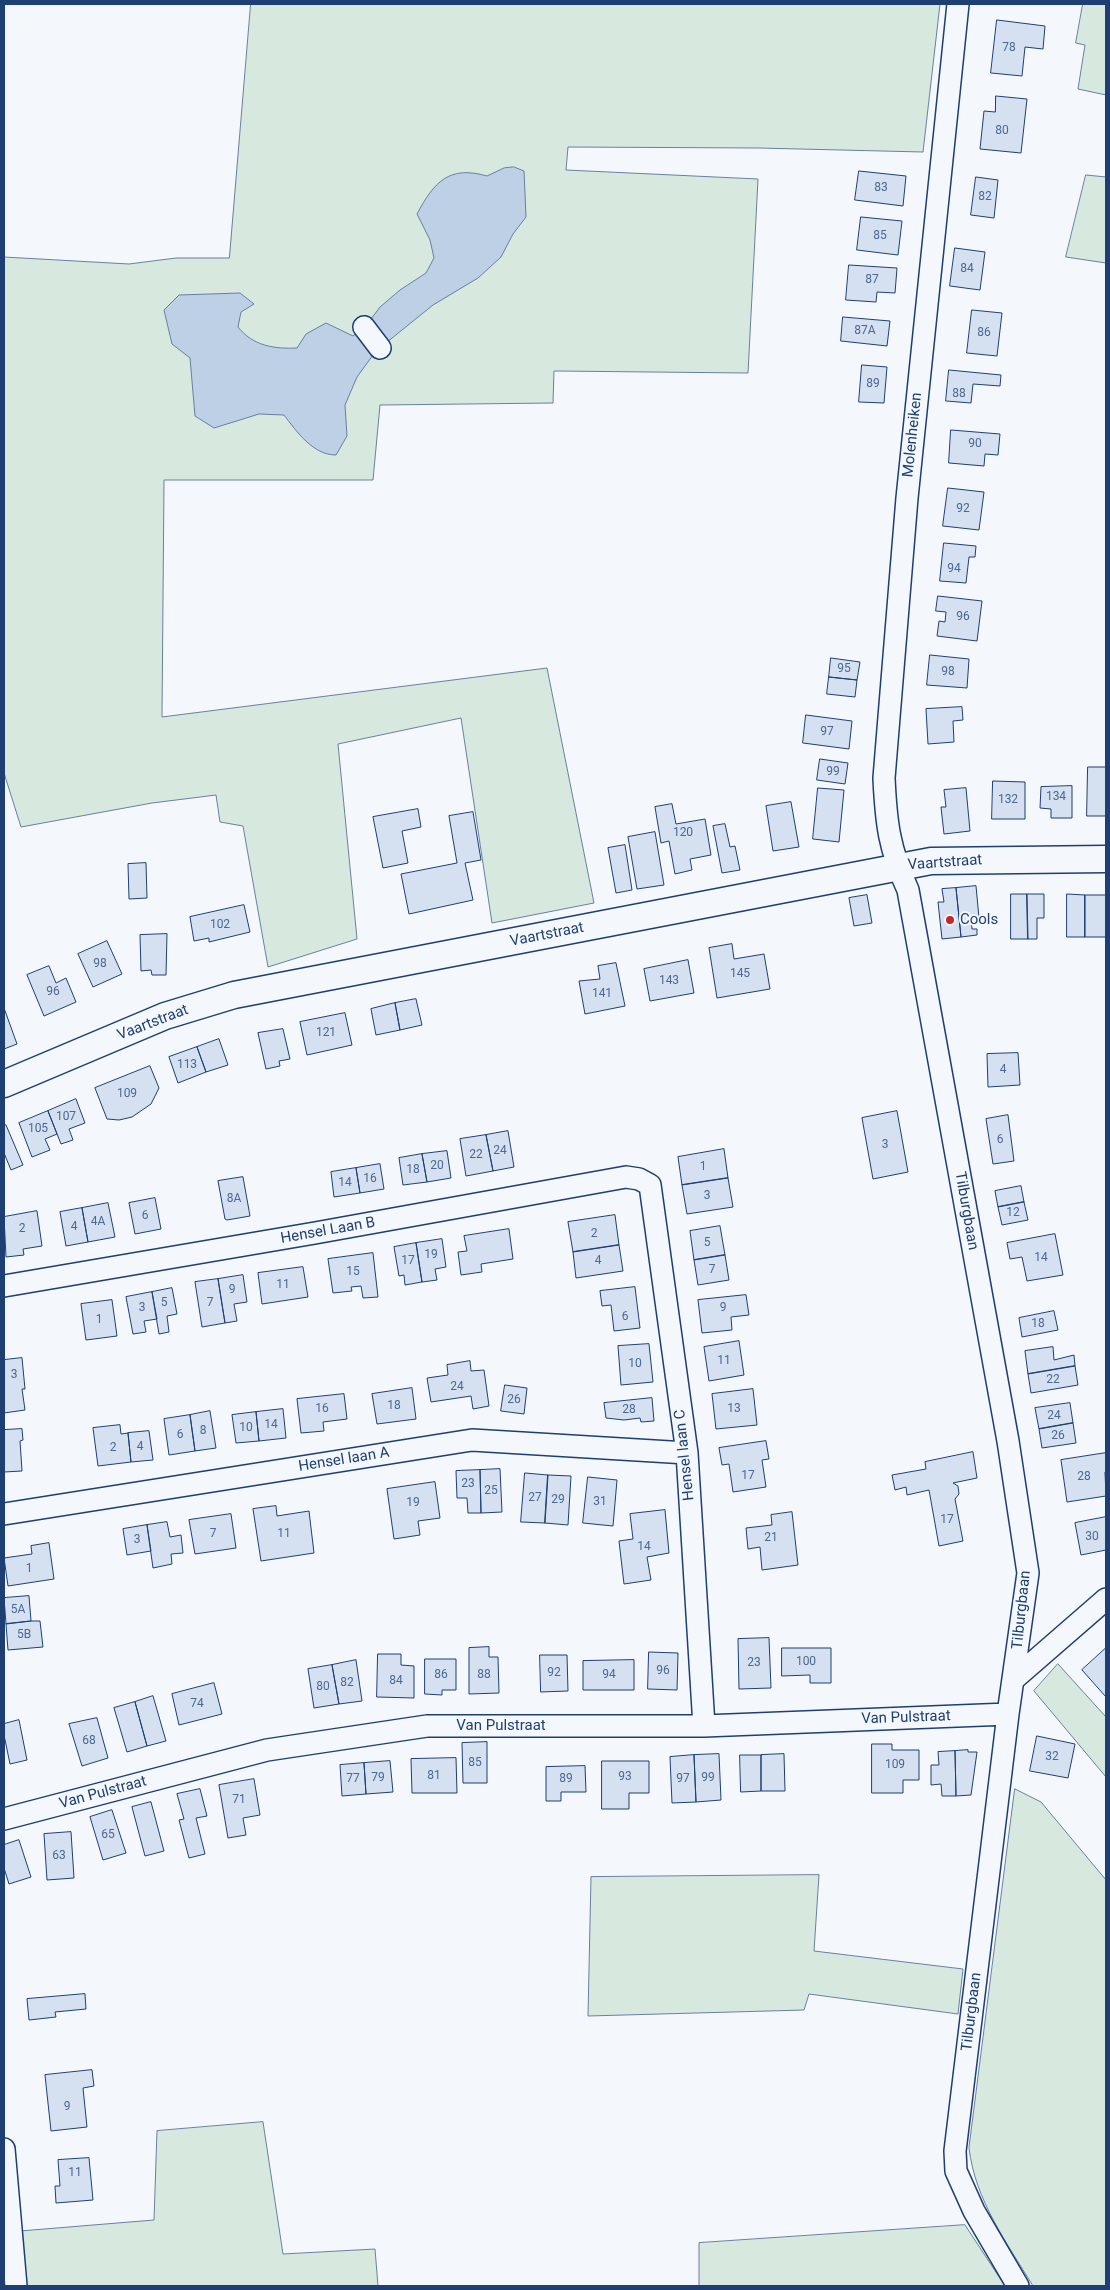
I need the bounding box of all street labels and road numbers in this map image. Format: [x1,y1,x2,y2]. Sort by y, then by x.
street label: Molenheiken [900,392,926,478]
street label: Vaartstraat [907,851,983,875]
street label: Vaartstraat [509,919,585,951]
street label: Vaartstraat [115,1001,191,1045]
street label: Tilburgbaan [950,1170,982,1252]
street label: Hensel Laan B [279,1214,377,1248]
street label: Hensel laan C [671,1408,699,1502]
street label: Hensel laan A [297,1444,391,1476]
street label: Tilburgbaan [1009,1570,1035,1650]
street label: Van Pulstraat [861,1707,951,1729]
street label: Van Pulstraat [456,1717,546,1735]
street label: Van Pulstraat [57,1773,149,1813]
street label: Tilburgbaan [958,1972,986,2052]

